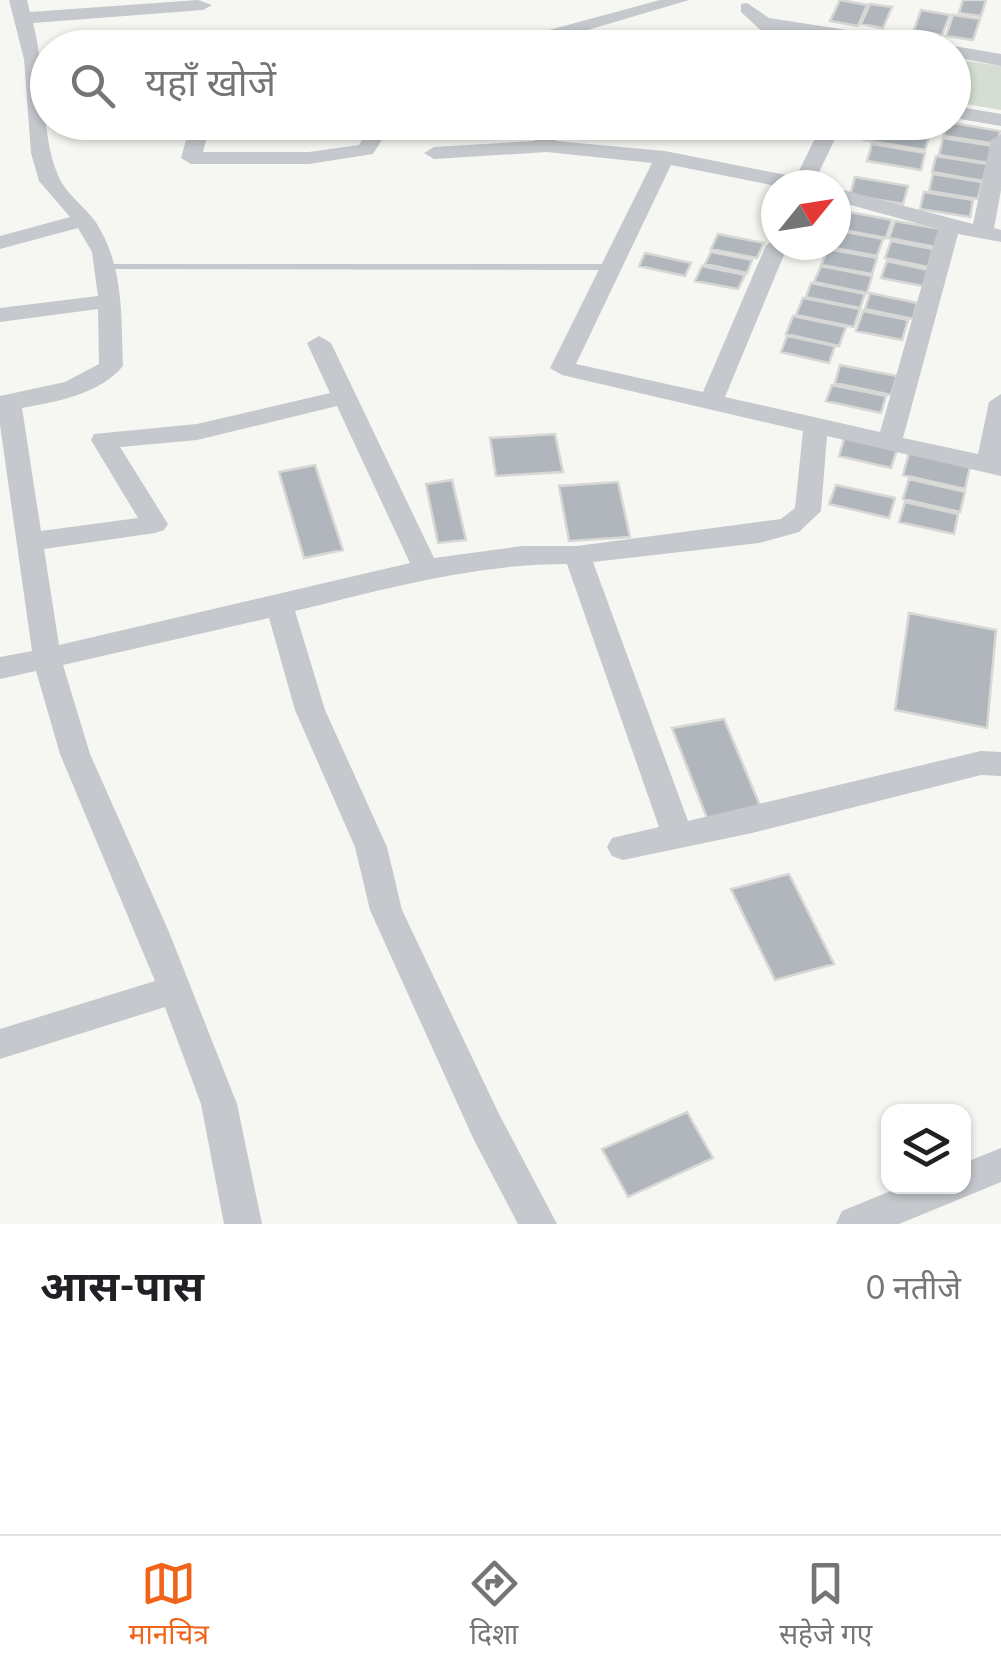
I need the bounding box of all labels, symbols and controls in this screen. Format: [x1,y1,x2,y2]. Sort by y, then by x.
search box [30,30,971,140]
icon: search [65,58,120,113]
text: यहाँ खोजें [145,58,276,104]
north arrow [761,170,851,260]
map controls [881,1104,971,1194]
button: layers [881,1104,971,1194]
text: आस-पास [40,1260,204,1310]
text: 0 नतीजे [866,1267,961,1306]
tab: मानचित्र [129,1556,209,1655]
tab: दिशा [467,1556,522,1655]
tab: सहेजे गए [779,1556,872,1655]

